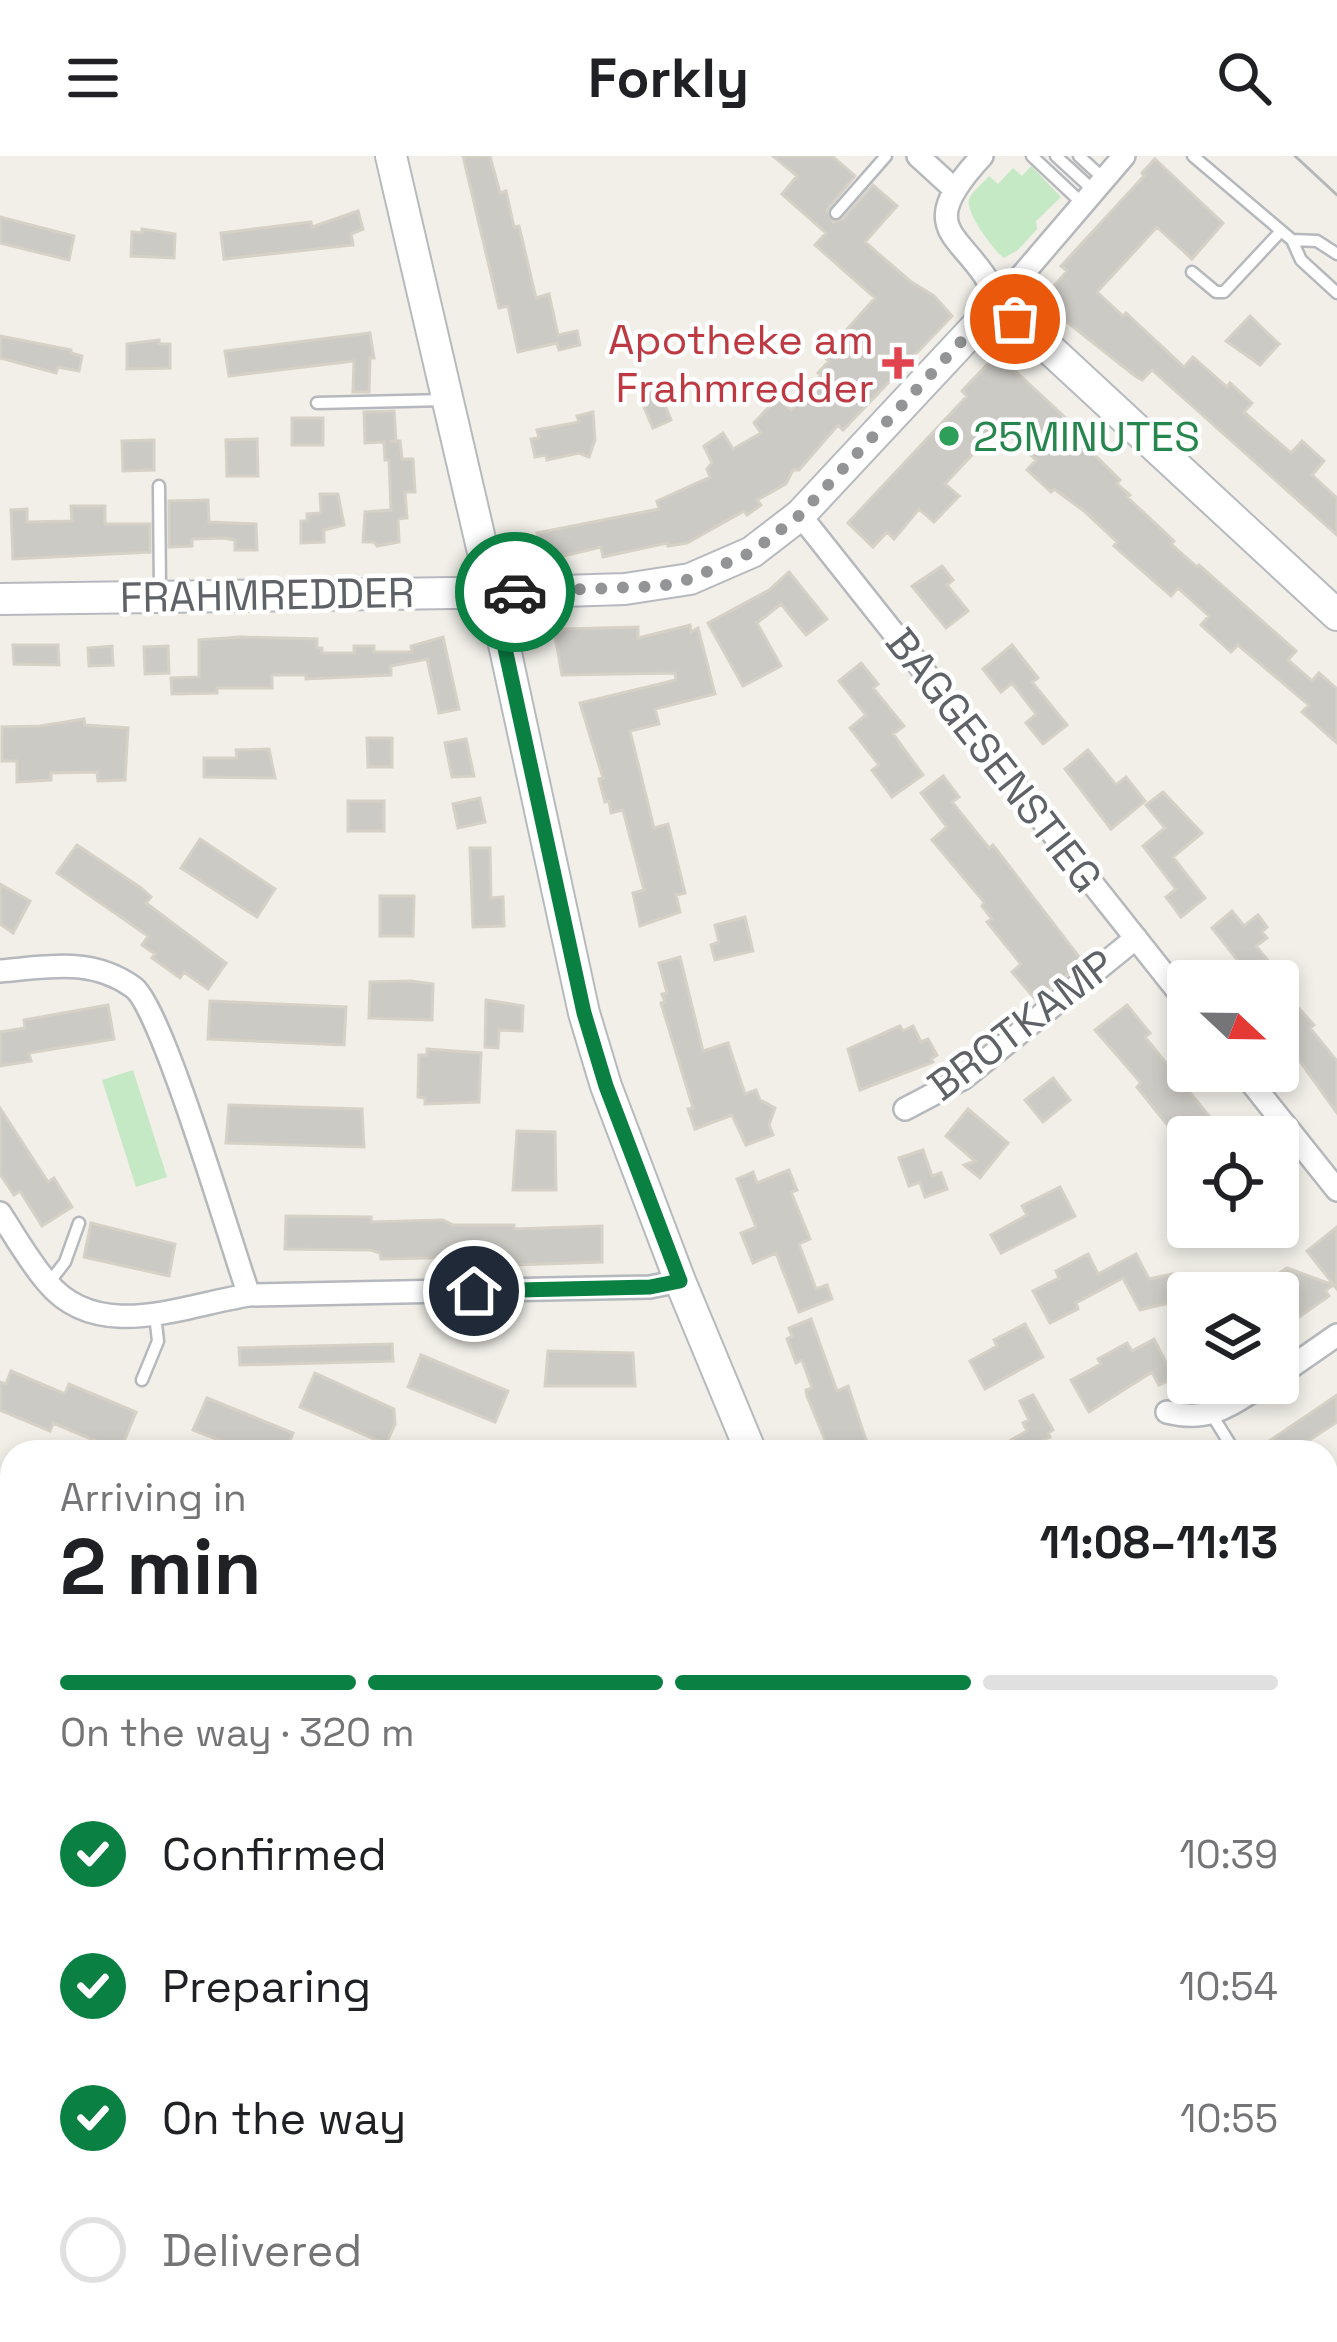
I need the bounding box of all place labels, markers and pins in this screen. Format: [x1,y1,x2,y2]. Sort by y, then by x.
pin [964,268,1066,370]
place label: Apotheke am Frahmredder [608,313,874,414]
marker: Apotheke am Frahmredder [885,350,911,376]
place label: 25MINUTES [973,410,1200,463]
marker: 25MINUTES [936,423,962,449]
pin [423,1240,525,1342]

